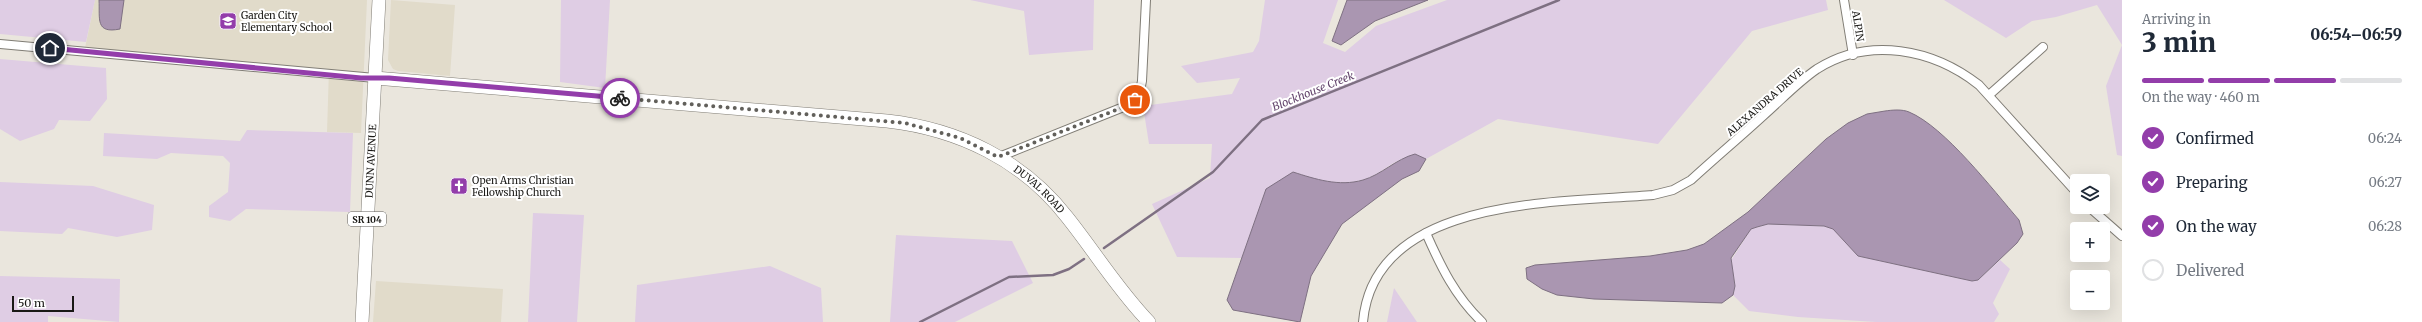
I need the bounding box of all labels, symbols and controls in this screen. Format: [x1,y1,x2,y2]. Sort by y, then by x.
place label: Garden City Elementary School [241,9,332,34]
street label: ALPIN [1849,9,1867,43]
school or university icon: Garden City Elementary School [218,11,238,31]
text: Arriving in [2142,11,2211,28]
text: 06:54–06:59 [2310,25,2402,44]
text: 3 min [2142,26,2216,59]
pin [33,31,67,65]
icon: home [39,37,61,59]
street label: ALEXANDRA DRIVE [1723,65,1806,139]
water label: Blockhouse Creek [1270,68,1356,114]
courier [600,78,640,118]
pin [1118,83,1152,117]
icon: bike [609,87,631,109]
icon: bag [1124,89,1146,111]
text: On the way · 460 m [2142,89,2260,106]
street label: DUNN AVENUE [362,123,379,198]
icon: check [2142,127,2164,149]
text: Confirmed [2176,129,2254,148]
text: 06:24 [2368,130,2402,147]
street label: DUVAL ROAD [1011,162,1068,216]
icon: check [2142,171,2164,193]
text: Preparing [2176,173,2248,192]
place label: Open Arms Christian Fellowship Church [472,174,574,199]
map controls [2070,174,2110,310]
button: layers [2070,174,2110,214]
text: 06:27 [2368,174,2402,191]
church icon: Open Arms Christian Fellowship Church [449,176,469,196]
road number: SR 104 [348,212,386,226]
icon: check [2142,215,2164,237]
text: On the way [2176,217,2257,236]
text: 06:28 [2368,218,2402,235]
button: + [2070,222,2110,262]
text: Delivered [2176,261,2244,280]
button: − [2070,270,2110,310]
scale bar [12,294,74,313]
text: 50 m [18,296,45,310]

